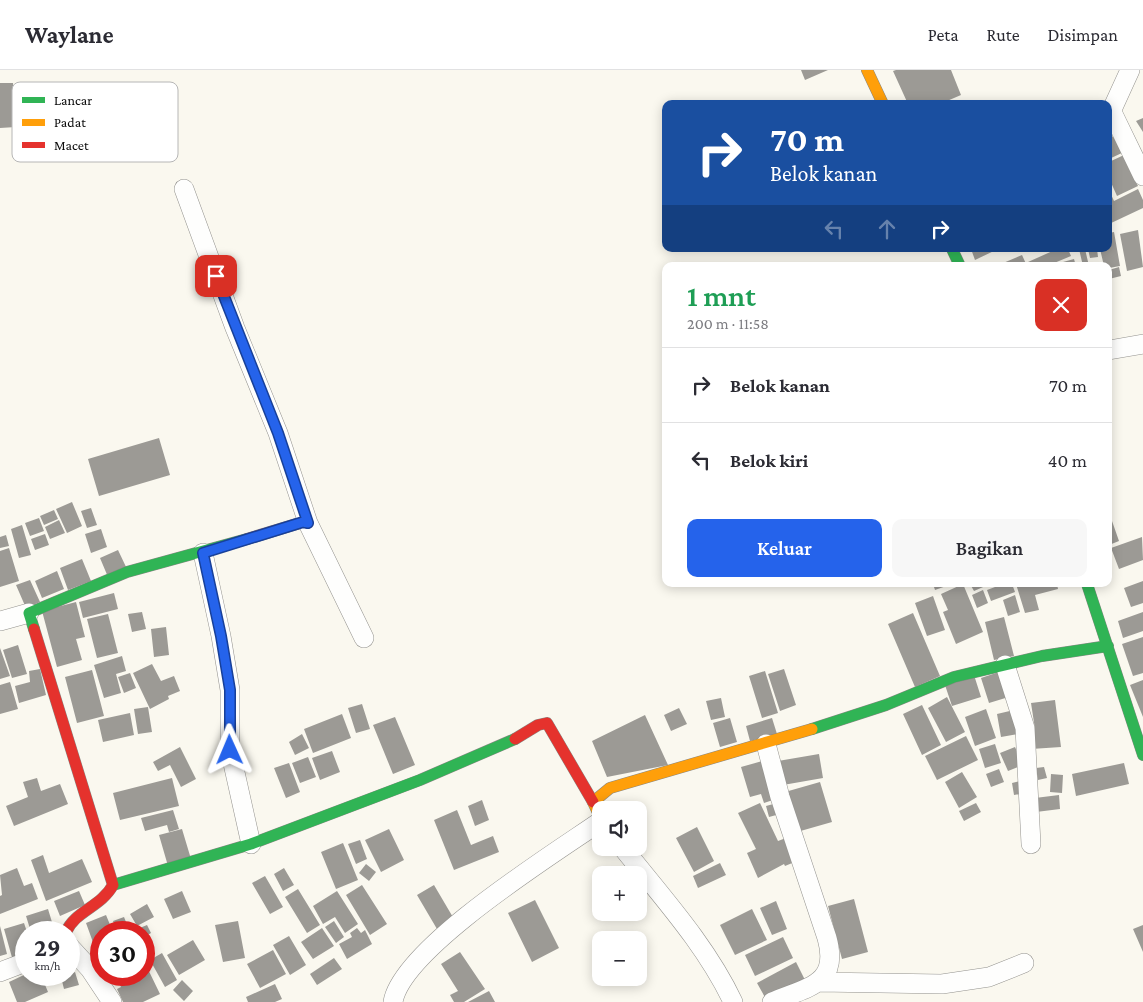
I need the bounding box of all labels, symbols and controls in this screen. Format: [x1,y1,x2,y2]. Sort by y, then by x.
text: Waylane [25,21,114,48]
text: Peta [928,25,959,45]
text: Rute [987,25,1020,45]
text: Disimpan [1048,25,1118,45]
legend [12,82,178,162]
text: Lancar [54,92,92,108]
text: Padat [54,114,86,130]
icon: right [687,120,752,185]
text: 70 m [770,120,844,159]
text: Macet [54,137,89,153]
text: Belok kanan [770,161,877,186]
icon: left [820,215,848,243]
icon: ahead [873,215,901,243]
icon: right [926,215,954,243]
pin [195,255,237,297]
icon: arrive [202,262,230,290]
text: 1 mnt [687,279,756,312]
button: close [1035,279,1087,331]
text: 200 m · 11:58 [687,315,769,332]
icon: right [687,371,715,399]
text: Belok kanan [730,375,830,396]
text: 70 m [1049,375,1087,396]
icon: left [687,446,715,474]
text: Belok kiri [730,450,808,471]
text: 40 m [1048,450,1087,471]
button: Keluar [687,519,882,577]
button: Bagikan [892,519,1087,577]
position arrow [203,723,255,775]
map controls [592,801,647,986]
button: sound [592,801,647,856]
button: + [592,866,647,921]
speed limit sign: 30 [90,921,155,986]
button: − [592,931,647,986]
text: 29 [34,934,61,961]
text: km/h [35,959,60,973]

